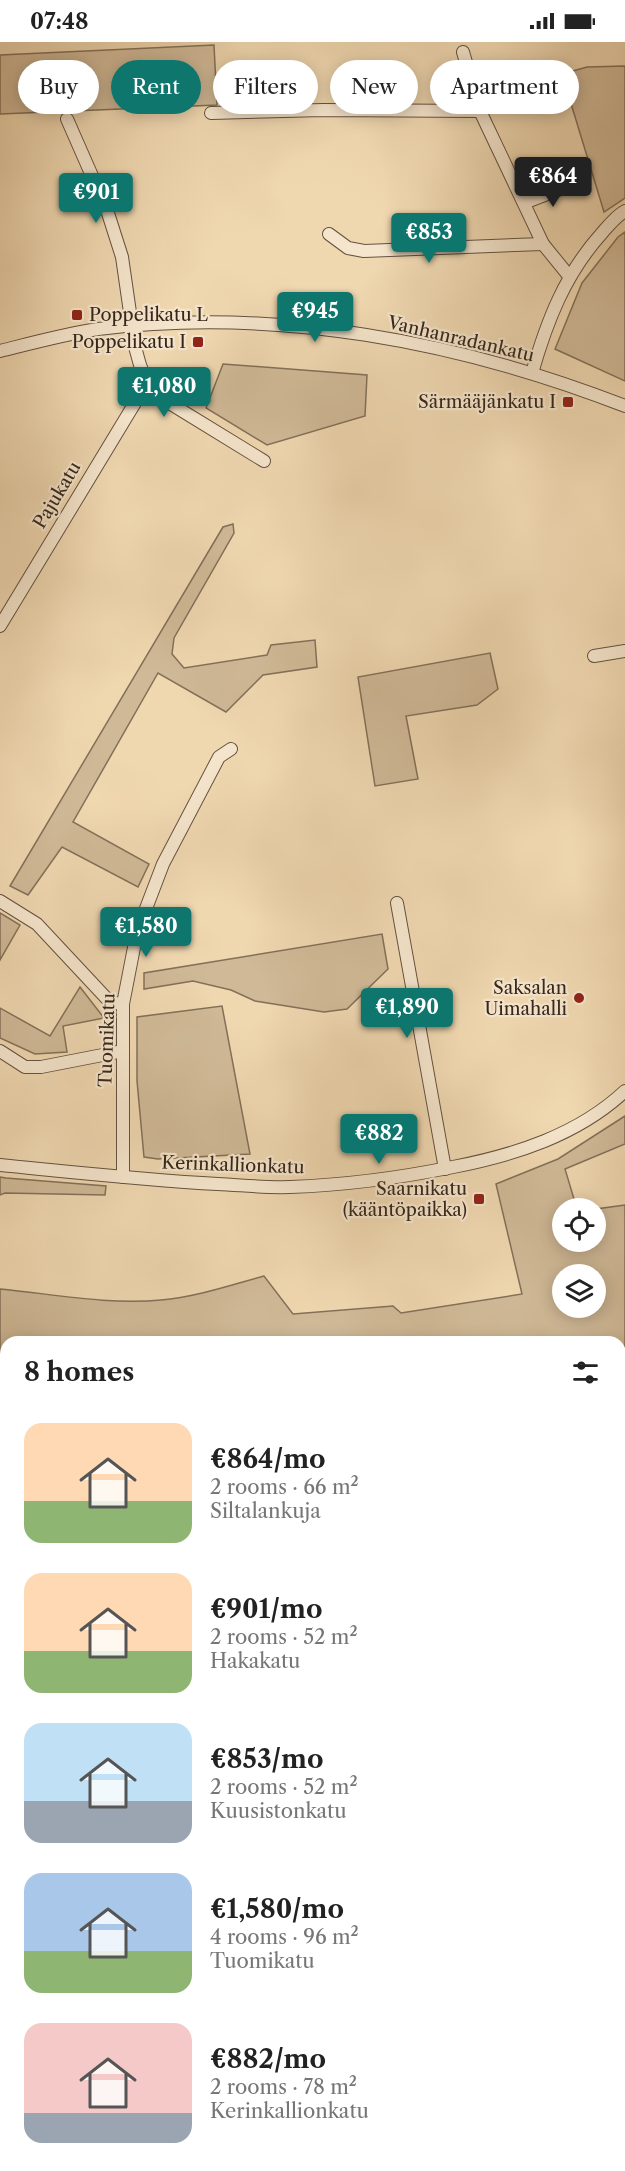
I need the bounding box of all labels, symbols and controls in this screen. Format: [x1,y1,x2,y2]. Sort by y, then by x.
text: 07:48 [30,8,89,35]
chip: Buy [18,60,99,114]
chip: Rent [111,60,201,114]
chip: Filters [213,60,318,114]
chip: New [330,60,418,114]
chip: Apartment [430,60,579,114]
pin: €864 [517,157,589,208]
text: €864 [529,164,577,188]
pin: €901 [60,173,132,224]
text: €901 [73,180,119,204]
pin: €853 [393,213,465,264]
text: €853 [405,220,453,244]
pin: €945 [279,292,351,343]
text: €945 [291,299,339,323]
place label: Poppelikatu L [89,304,208,326]
marker: Poppelikatu L [70,308,84,322]
street label: Vanhanradankatu [385,311,536,367]
place label: Poppelikatu I [72,331,186,353]
marker: Poppelikatu I [191,335,205,349]
pin: €1,080 [115,367,213,418]
text: €1,080 [132,374,196,398]
place label: Särmääjänkatu I [418,391,556,413]
marker: Särmääjänkatu I [561,395,575,409]
street label: Pajukatu [28,457,86,533]
pin: €1,580 [97,907,195,958]
text: €1,580 [114,914,178,938]
place label: Saksalan Uimahalli [485,977,568,1020]
pin: €1,890 [358,988,456,1039]
marker: Saksalan Uimahalli [572,991,586,1005]
street label: Tuomikatu [94,993,120,1087]
text: €1,890 [375,995,439,1019]
pin: €882 [343,1114,415,1165]
text: €882 [354,1121,404,1145]
street label: Kerinkallionkatu [161,1152,305,1178]
place label: Saarnikatu (kääntöpaikka) [343,1178,467,1221]
marker: Saarnikatu (kääntöpaikka) [472,1192,486,1206]
map controls [552,1198,606,1318]
button: locate [552,1198,606,1252]
button: layers [552,1264,606,1318]
text: 8 homes [24,1356,134,1388]
icon: filters [569,1356,602,1389]
text: €864/mo [210,1443,326,1475]
icon: home [72,1447,144,1519]
text: 2 rooms · 66 m² [210,1475,359,1499]
text: Siltalankuja [210,1499,321,1523]
text: €901/mo [210,1593,322,1625]
icon: home [72,1597,144,1669]
text: 2 rooms · 52 m² [210,1625,358,1649]
text: Hakakatu [210,1649,300,1673]
text: €853/mo [210,1743,323,1775]
icon: home [72,1747,144,1819]
text: 2 rooms · 52 m² [210,1775,358,1799]
text: Kuusistonkatu [210,1799,347,1823]
text: €1,580/mo [210,1893,344,1925]
icon: home [72,1897,144,1969]
text: 4 rooms · 96 m² [210,1925,359,1949]
text: Tuomikatu [210,1949,315,1973]
text: €882/mo [210,2043,326,2075]
icon: home [72,2047,144,2119]
text: 2 rooms · 78 m² [210,2075,357,2099]
text: Kerinkallionkatu [210,2099,369,2123]

